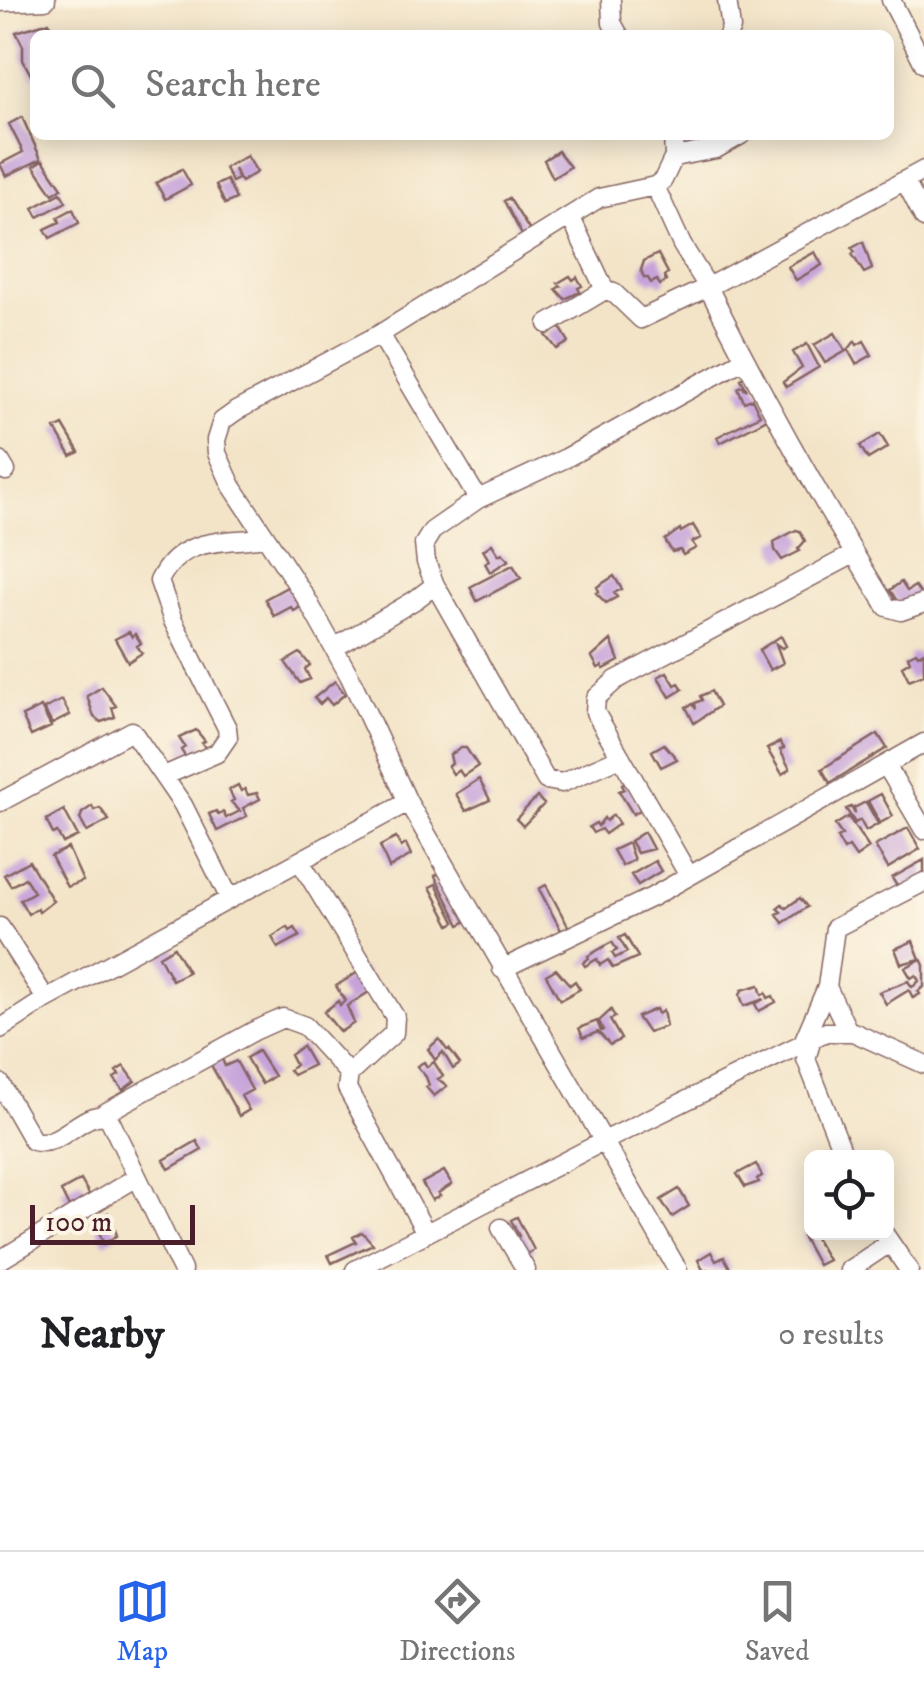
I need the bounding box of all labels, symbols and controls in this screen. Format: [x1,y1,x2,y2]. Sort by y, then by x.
search box [30,30,894,140]
icon: search [65,58,120,113]
text: Search here [145,61,321,109]
map controls [804,1150,894,1240]
button: locate [804,1150,894,1240]
scale bar [30,1200,195,1244]
text: 100 m [45,1205,112,1240]
text: Nearby [40,1309,164,1361]
text: 0 results [778,1315,884,1355]
tab: Map [115,1574,170,1669]
tab: Directions [399,1574,515,1669]
tab: Saved [745,1574,809,1669]

